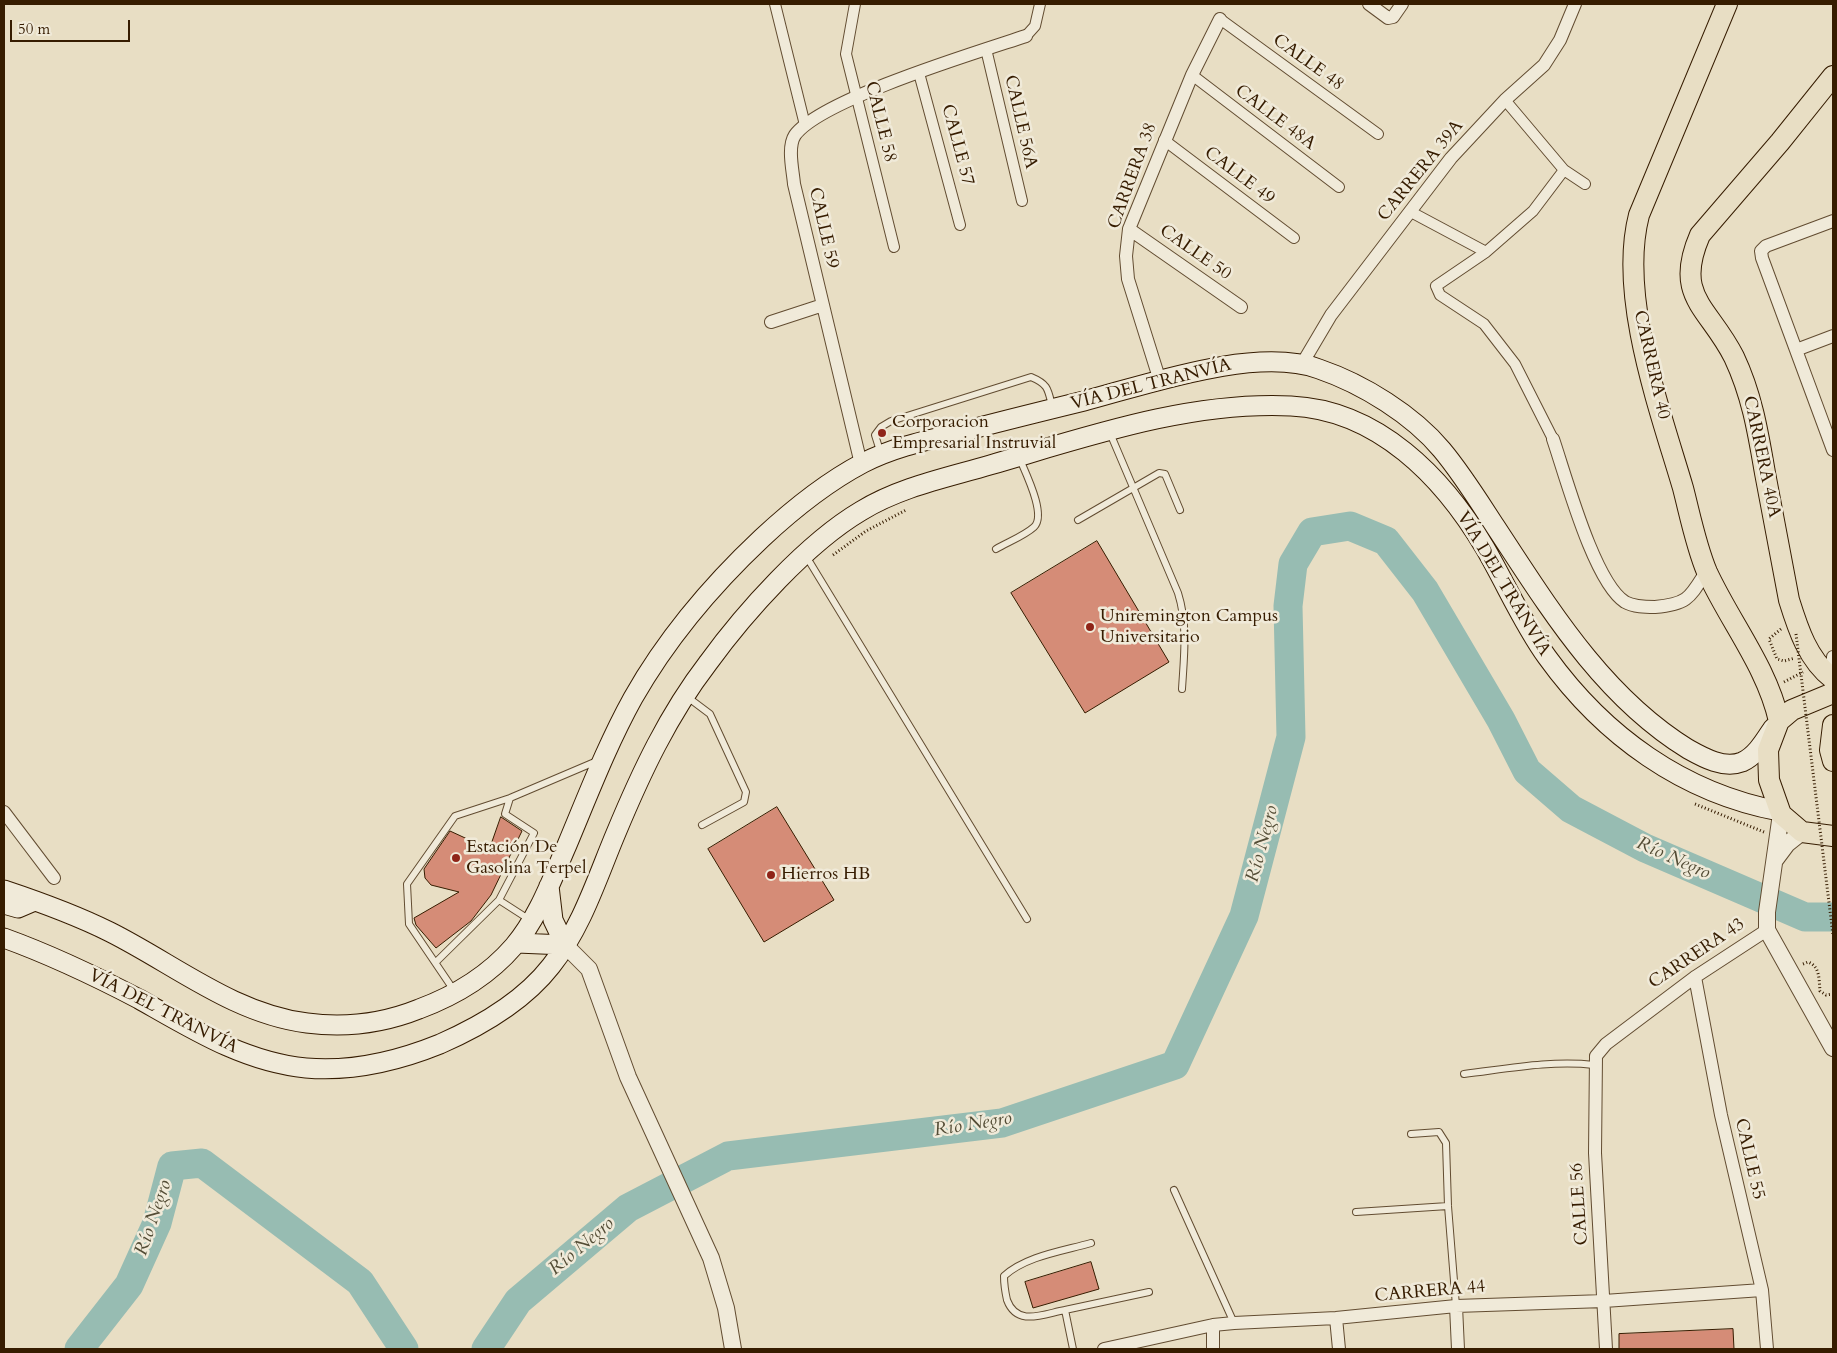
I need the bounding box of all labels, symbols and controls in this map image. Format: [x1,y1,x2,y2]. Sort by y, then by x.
scale bar [12,10,132,42]
text: 50 m [18,19,50,39]
street label: CALLE 48 [1268,30,1348,96]
street label: CALLE 56A [999,73,1041,171]
street label: CALLE 58 [860,79,900,165]
street label: CALLE 48A [1230,81,1320,155]
street label: CALLE 57 [936,102,978,188]
street label: CARRERA 39A [1374,116,1468,226]
street label: CARRERA 38 [1104,120,1162,232]
street label: CALLE 49 [1199,142,1279,210]
street label: CALLE 59 [803,185,843,271]
street label: CALLE 50 [1155,220,1235,286]
street label: CARRERA 40 [1628,308,1674,422]
street label: VÍA DEL TRANVÍA [1069,355,1233,415]
street label: CARRERA 40A [1738,394,1784,520]
place label: Corporacion Empresarial Instruvial [892,412,1056,454]
marker: Corporacion Empresarial Instruvial [876,427,888,439]
street label: VÍA DEL TRANVÍA [1451,508,1555,660]
place label: Uniremington Campus Universitario [1100,606,1278,649]
marker: Uniremington Campus Universitario [1084,621,1096,633]
water label: Río Negro [1242,803,1284,885]
water label: Río Negro [1633,833,1713,885]
place label: Estación De Gasolina Terpel [466,837,587,880]
marker: Estación De Gasolina Terpel [450,852,462,864]
place label: Hierros HB [781,864,870,886]
marker: Hierros HB [765,869,777,881]
street label: CARRERA 43 [1645,914,1749,994]
street label: VÍA DEL TRANVÍA [85,965,241,1059]
water label: Río Negro [933,1108,1013,1142]
street label: CALLE 55 [1729,1116,1769,1202]
street label: CALLE 56 [1566,1162,1594,1246]
water label: Río Negro [130,1177,178,1259]
water label: Río Negro [545,1213,619,1281]
street label: CARRERA 44 [1374,1276,1486,1308]

